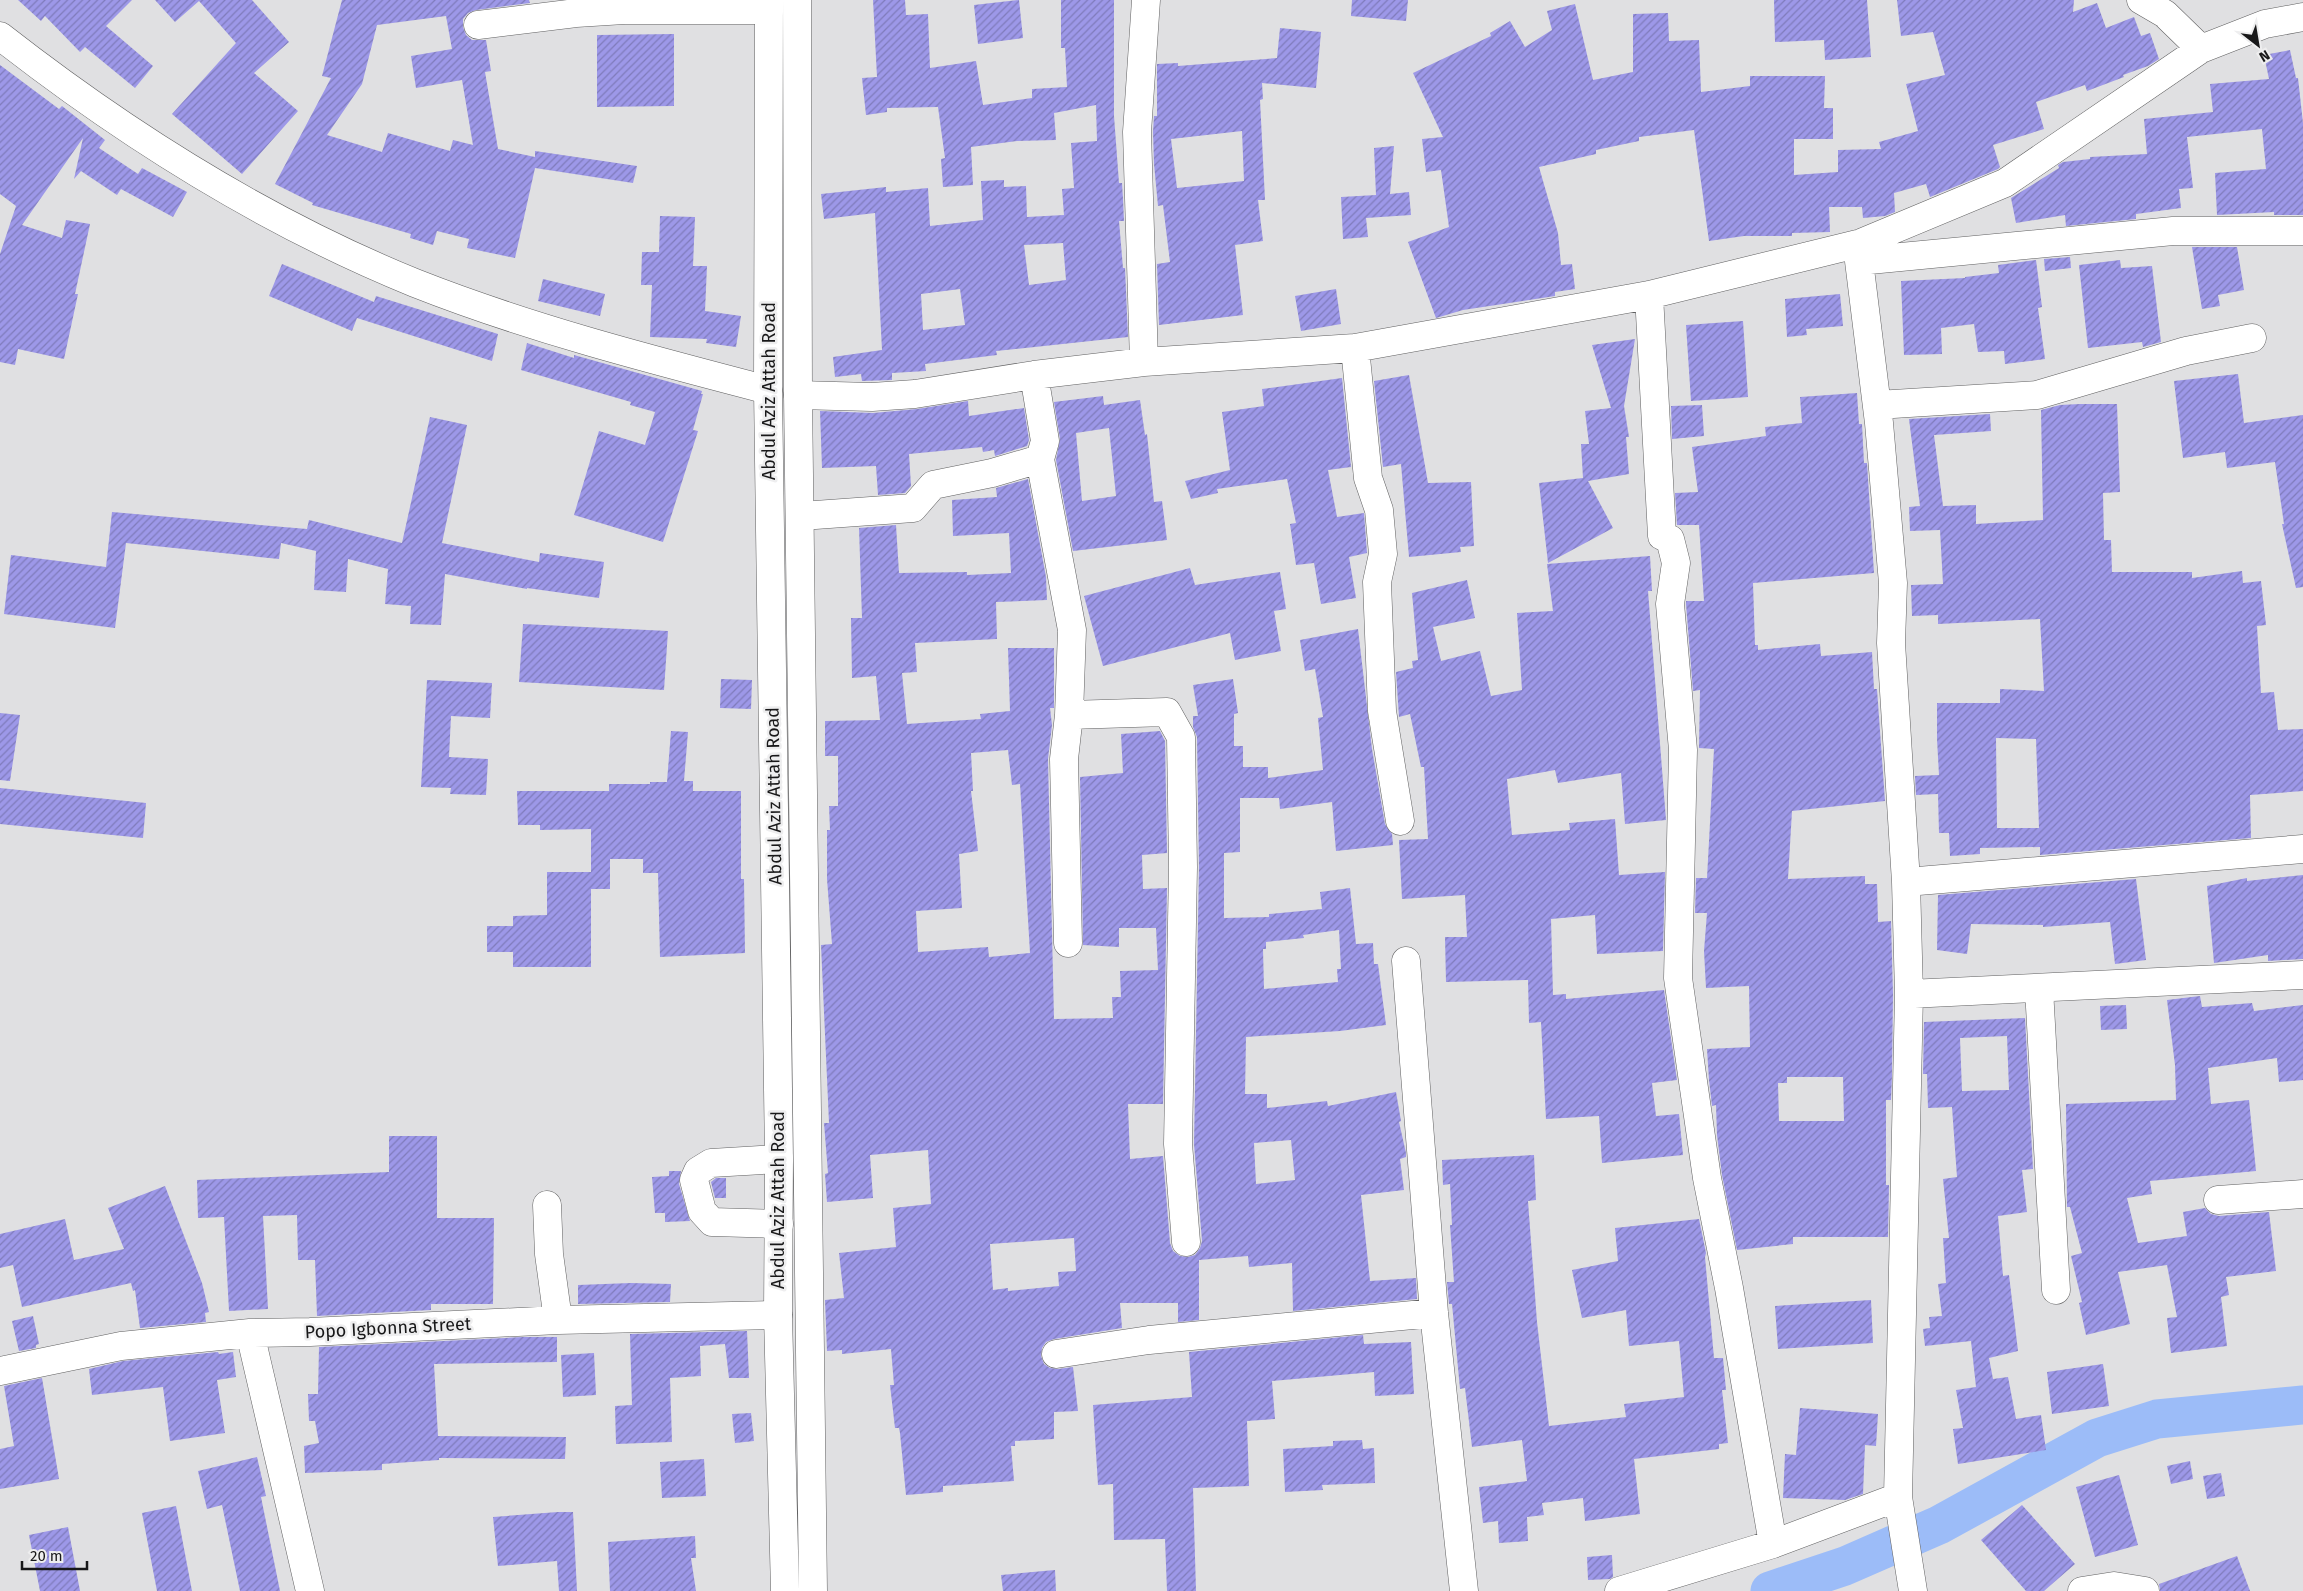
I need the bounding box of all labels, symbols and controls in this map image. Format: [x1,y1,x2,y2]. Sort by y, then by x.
north arrow [2233,20,2283,70]
text: N [2256,46,2273,65]
street label: Abdul Aziz Attah Road [758,302,780,480]
street label: Abdul Aziz Attah Road [761,707,787,885]
street label: Abdul Aziz Attah Road [767,1111,789,1289]
street label: Popo Igbonna Street [304,1313,472,1343]
scale bar [22,1538,88,1570]
text: 20 m [30,1547,63,1565]

